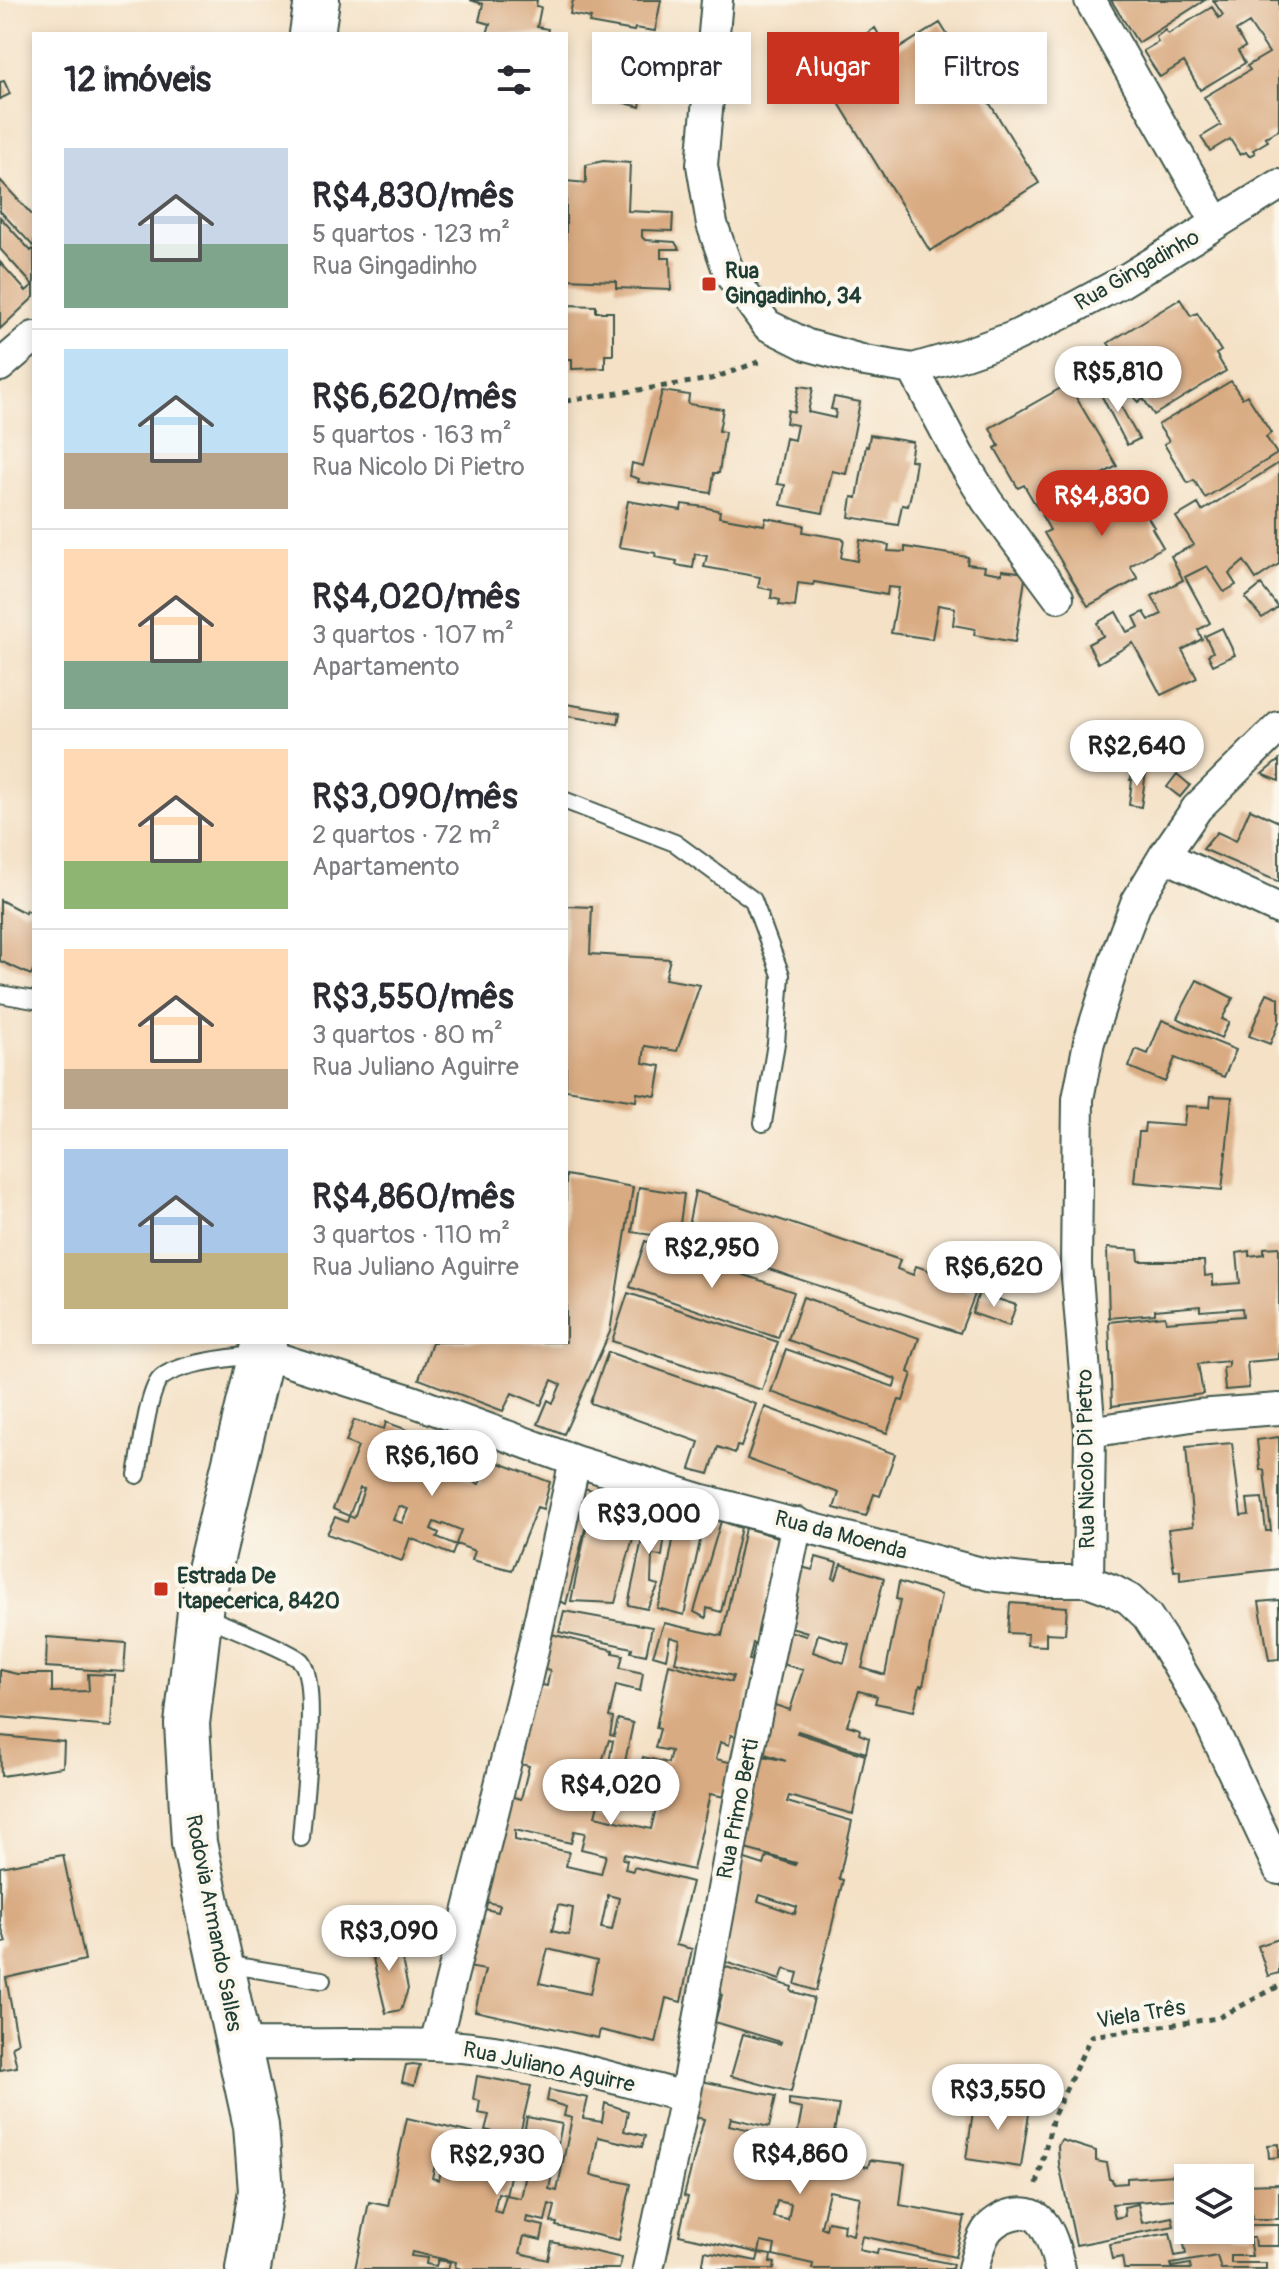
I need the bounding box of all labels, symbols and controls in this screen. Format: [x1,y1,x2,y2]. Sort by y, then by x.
chip: Comprar [592,32,751,104]
chip: Alugar [767,32,899,104]
chip: Filtros [915,32,1047,104]
icon: filters [492,58,536,102]
text: 12 imóveis [64,59,211,102]
text: R$4,830/mês [312,175,514,218]
icon: home [128,180,224,276]
text: 5 quartos · 123 m² [312,218,510,250]
street label: Rua Gingadinho [1069,223,1205,317]
text: Rua Gingadinho [312,250,477,282]
place label: Rua Gingadinho, 34 [725,257,862,310]
marker: Rua Gingadinho, 34 [700,275,718,293]
pin: R$5,810 [1044,346,1192,414]
text: R$5,810 [1073,356,1163,388]
text: R$6,620/mês [312,376,516,419]
icon: home [128,381,224,477]
text: 5 quartos · 163 m² [312,419,512,451]
text: Rua Nicolo Di Pietro [312,451,525,483]
pin: R$4,830 [1028,470,1176,538]
text: R$4,830 [1054,480,1150,512]
text: R$4,020/mês [312,576,520,619]
icon: home [128,581,224,677]
text: 3 quartos · 107 m² [312,619,514,651]
text: Apartamento [312,651,459,683]
pin: R$2,640 [1063,720,1211,788]
text: R$2,640 [1088,730,1186,762]
text: R$3,090/mês [312,776,517,819]
icon: home [128,781,224,877]
text: 2 quartos · 72 m² [312,819,500,851]
text: Apartamento [312,851,459,883]
text: R$3,550/mês [312,976,514,1019]
icon: home [128,981,224,1077]
text: 3 quartos · 80 m² [312,1019,503,1051]
text: Rua Juliano Aguirre [312,1051,519,1083]
text: R$4,860/mês [312,1176,514,1219]
icon: home [128,1181,224,1277]
text: 3 quartos · 110 m² [312,1219,510,1251]
pin: R$2,950 [638,1222,786,1290]
text: R$2,950 [664,1232,760,1264]
pin: R$6,620 [920,1241,1068,1309]
text: Rua Juliano Aguirre [312,1251,519,1283]
text: R$6,620 [945,1251,1043,1283]
street label: Rua Nicolo Di Pietro [1070,1369,1102,1549]
pin: R$6,160 [358,1430,506,1498]
text: R$6,160 [385,1440,479,1472]
pin: R$3,000 [575,1488,723,1556]
text: R$3,000 [597,1498,701,1530]
street label: Rua da Moenda [772,1504,910,1566]
place label: Estrada De Itapecerica, 8420 [177,1562,340,1615]
marker: Estrada De Itapecerica, 8420 [152,1580,170,1598]
street label: Rua Primo Berti [711,1737,765,1881]
pin: R$4,020 [537,1759,685,1827]
text: R$4,020 [561,1769,661,1801]
street label: Rodovia Armando Salles [179,1812,249,2034]
pin: R$3,090 [315,1905,463,1973]
text: R$3,090 [339,1915,439,1947]
street label: Viela Três [1095,1993,1187,2035]
street label: Rua Juliano Aguirre [460,2035,638,2099]
pin: R$3,550 [924,2064,1072,2132]
text: R$3,550 [950,2074,1046,2106]
pin: R$4,860 [726,2128,874,2196]
pin: R$2,930 [423,2129,571,2197]
text: R$4,860 [752,2138,848,2170]
text: R$2,930 [449,2139,545,2171]
map controls [1174,2164,1254,2244]
button: layers [1174,2164,1254,2244]

